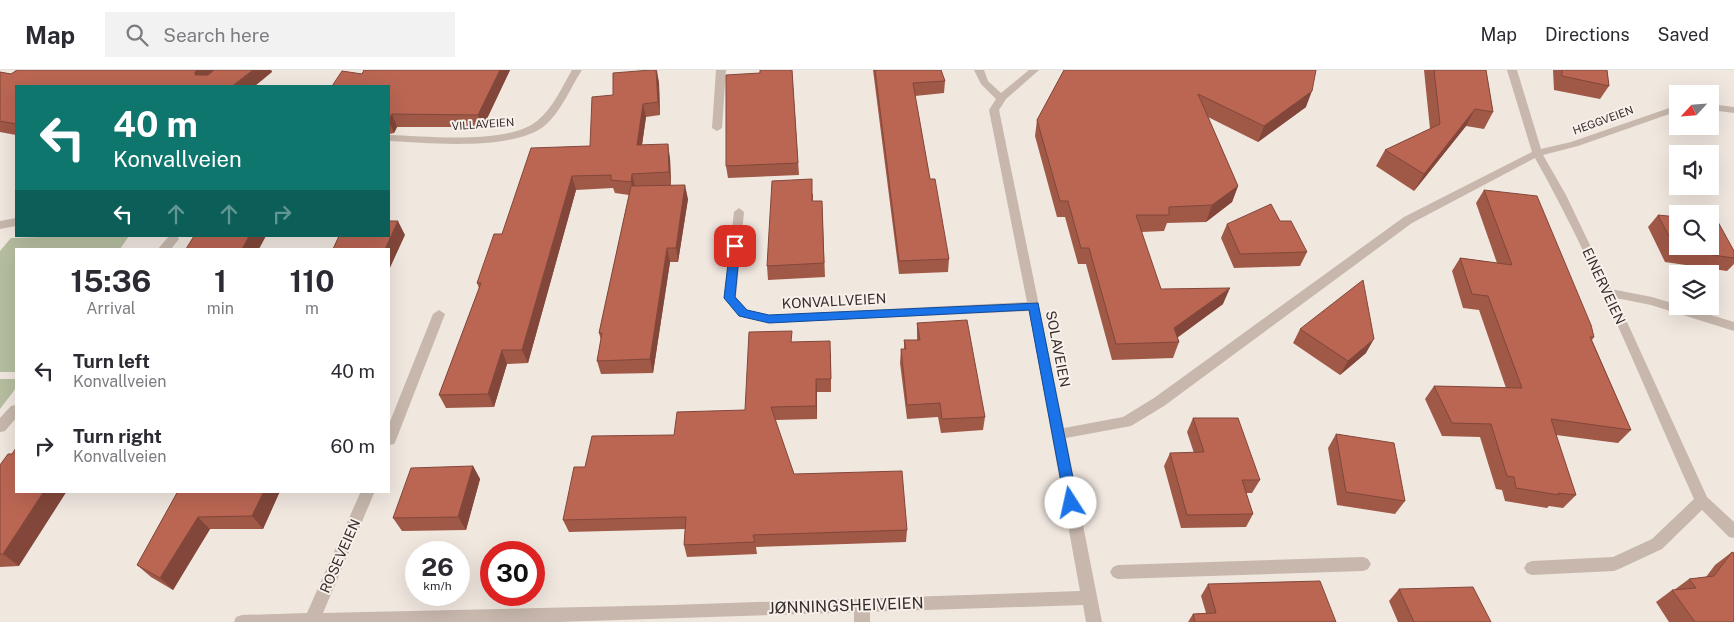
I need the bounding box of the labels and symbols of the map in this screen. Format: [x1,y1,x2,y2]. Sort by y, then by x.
north arrow [1669,85,1719,135]
street label: HEGGVEIEN [1571,103,1635,137]
street label: VILLAVEIEN [451,116,515,132]
pin [714,225,756,267]
street label: EINERVEIEN [1579,245,1629,327]
street label: KONVALLVEIEN [781,290,887,312]
street label: SOLAVEIEN [1043,309,1073,389]
position arrow [1044,476,1096,528]
street label: ROSEVEIEN [317,517,363,595]
speed limit sign: 30 [480,541,545,606]
street label: JØNNINGSHEIVEIEN [768,593,924,618]

